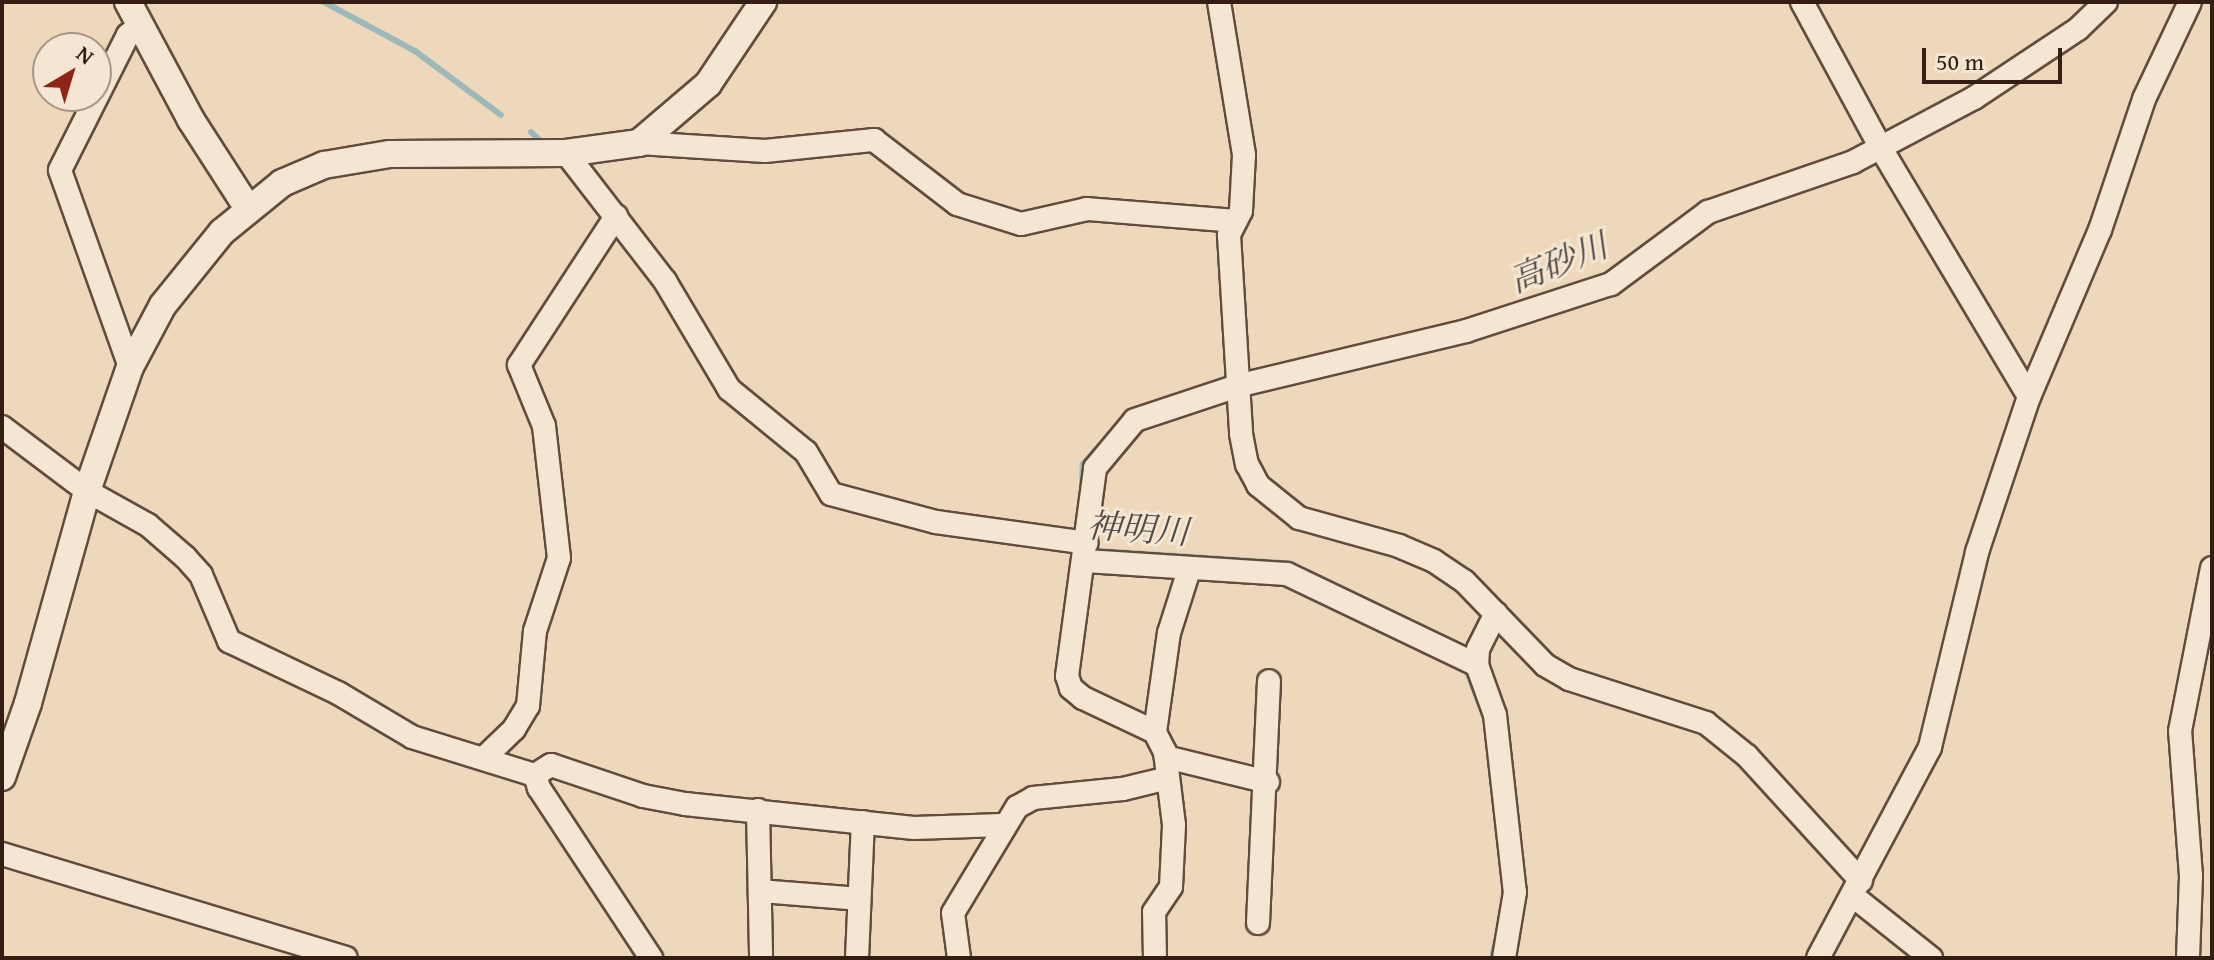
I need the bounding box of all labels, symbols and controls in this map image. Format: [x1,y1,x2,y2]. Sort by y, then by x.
north arrow [32,32,112,112]
scale bar [1926,32,2066,82]
text: N [70,38,101,72]
text: 50 m [1936,44,1984,79]
water label: 高砂川 [1503,224,1613,300]
water label: 神明川 [1086,504,1190,552]

